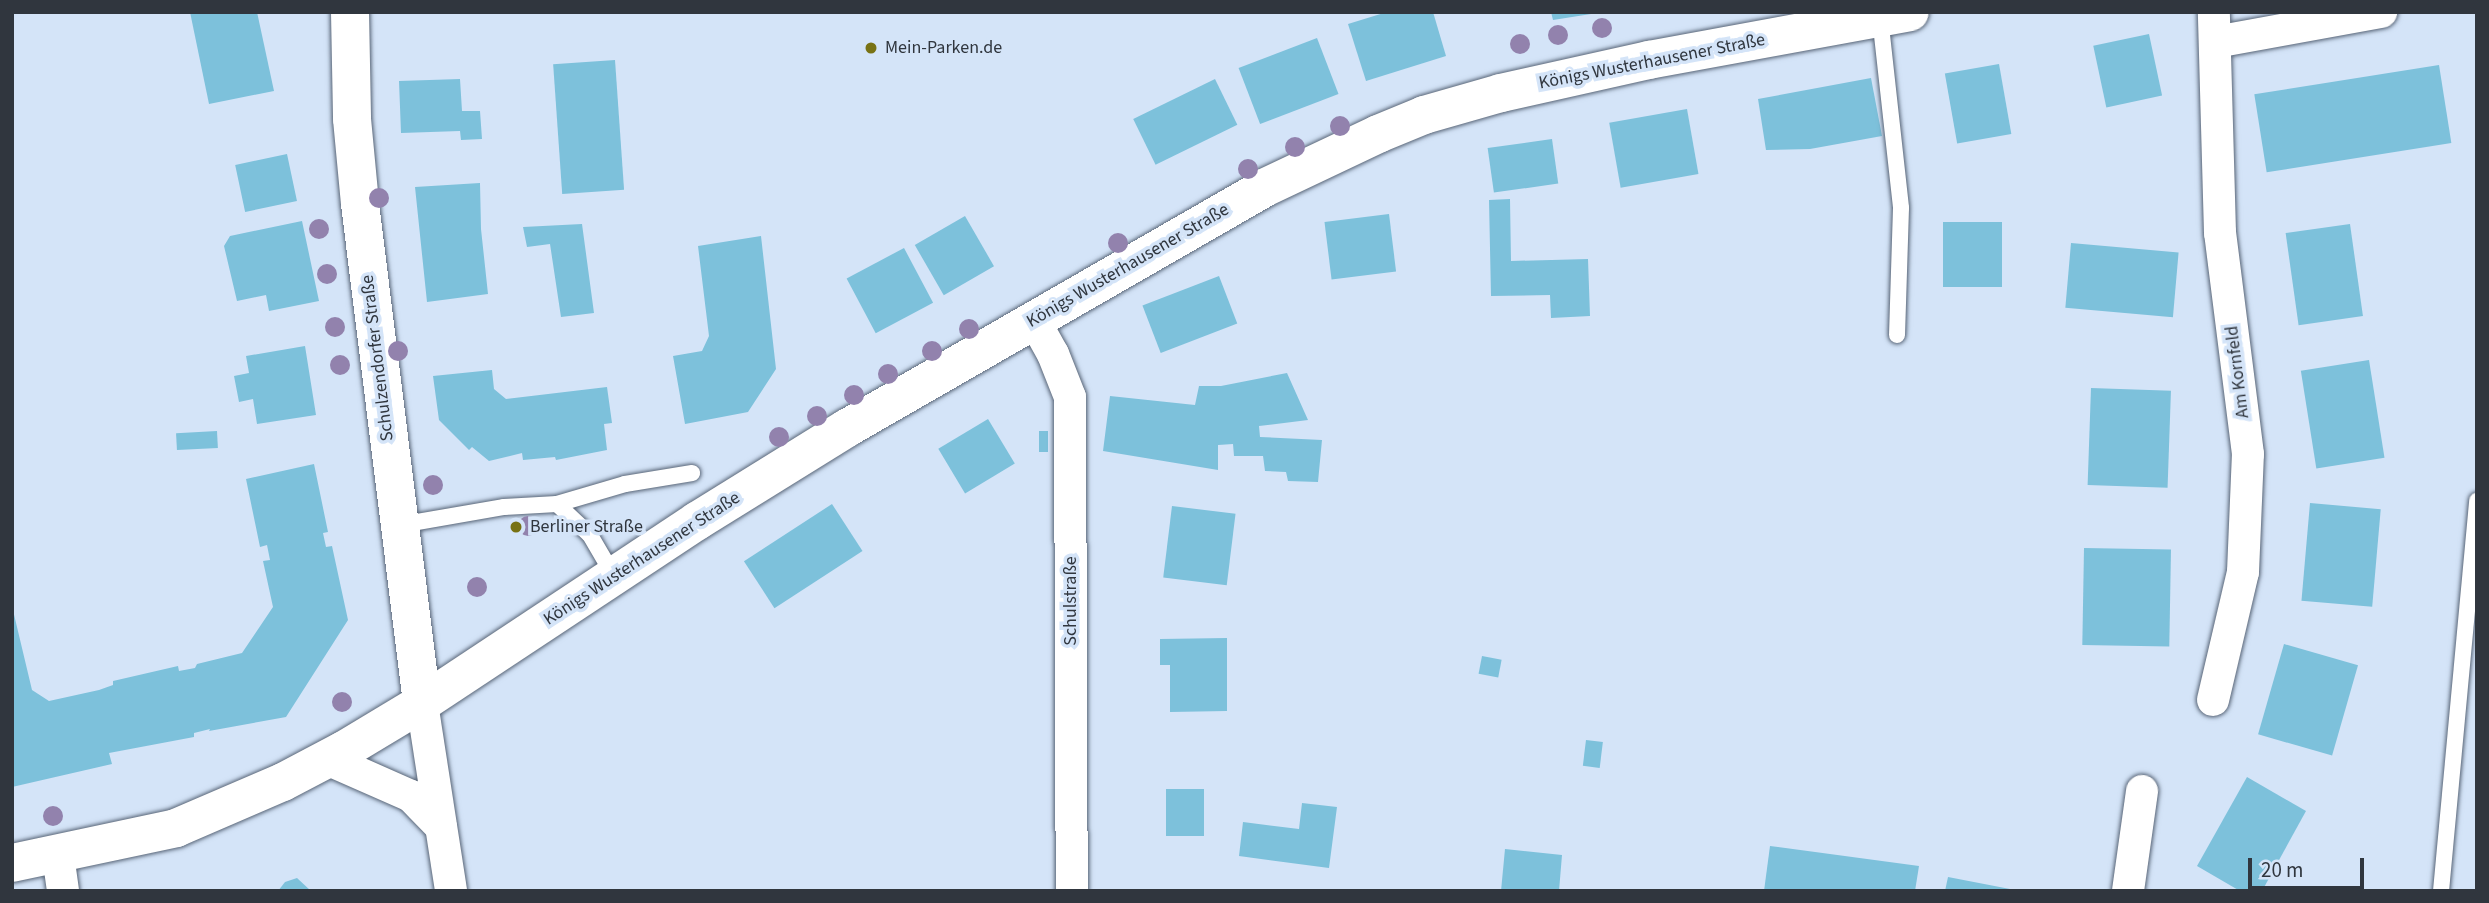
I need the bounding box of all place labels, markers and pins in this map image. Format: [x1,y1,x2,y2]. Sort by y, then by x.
place label: Mein-Parken.de [885,37,1002,59]
marker: Mein-Parken.de [863,40,879,56]
place label: Berliner Straße [530,516,643,538]
marker: Berliner Straße [508,519,524,535]

